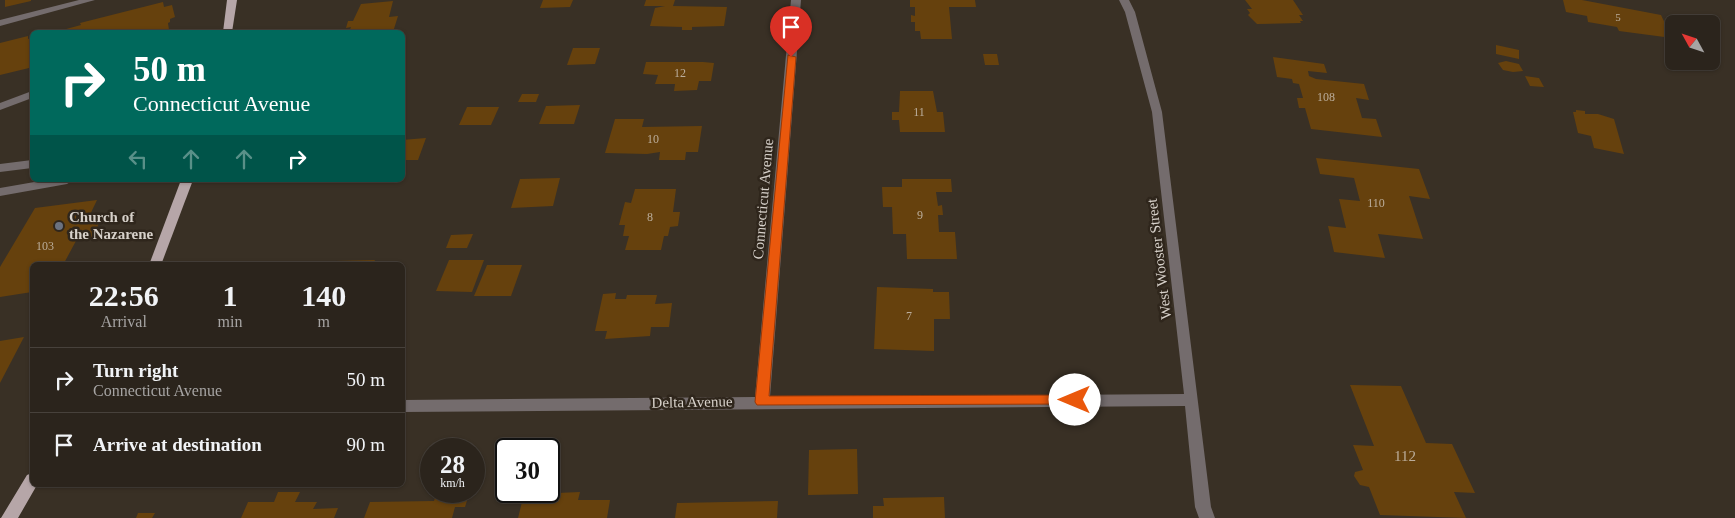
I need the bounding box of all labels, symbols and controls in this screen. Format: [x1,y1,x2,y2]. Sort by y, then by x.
pin [770,6,812,57]
house number: 5 [1615,11,1621,23]
icon: arrive [777,13,805,41]
north arrow [1665,15,1720,70]
map controls [1665,15,1720,70]
icon: right [50,50,115,115]
text: 50 m [133,50,206,89]
house number: 12 [674,66,686,80]
house number: 108 [1317,90,1335,104]
text: Connecticut Avenue [133,91,310,116]
house number: 11 [913,105,925,119]
house number: 10 [647,132,659,146]
street label: Connecticut Avenue [750,138,776,260]
icon: left [124,145,152,173]
icon: ahead [177,145,205,173]
icon: ahead [230,145,258,173]
icon: right [283,145,311,173]
house number: 110 [1367,196,1385,210]
street label: West Wooster Street [1144,197,1174,320]
house number: 9 [917,208,923,222]
place label: Church of the Nazarene [69,209,154,242]
house number: 8 [647,210,653,224]
marker: Church of the Nazarene [53,220,65,232]
house number: 103 [36,239,54,253]
text: 22:56 [89,279,159,312]
text: 1 [222,279,237,312]
text: 140 [301,279,346,312]
house number: 7 [906,309,912,323]
text: Arrival [101,313,147,330]
text: min [218,313,242,330]
text: m [317,313,330,330]
text: Turn right [93,360,178,381]
icon: right [50,366,78,394]
text: 50 m [346,369,385,390]
position arrow [1048,373,1100,425]
text: Connecticut Avenue [93,382,222,399]
street label: Delta Avenue [651,393,733,411]
icon: arrive [50,431,78,459]
text: Arrive at destination [93,434,262,455]
text: 90 m [346,434,385,455]
speed limit sign: 30 [495,438,560,503]
house number: 112 [1394,448,1416,464]
text: 28 [440,451,465,478]
text: km/h [440,476,465,490]

